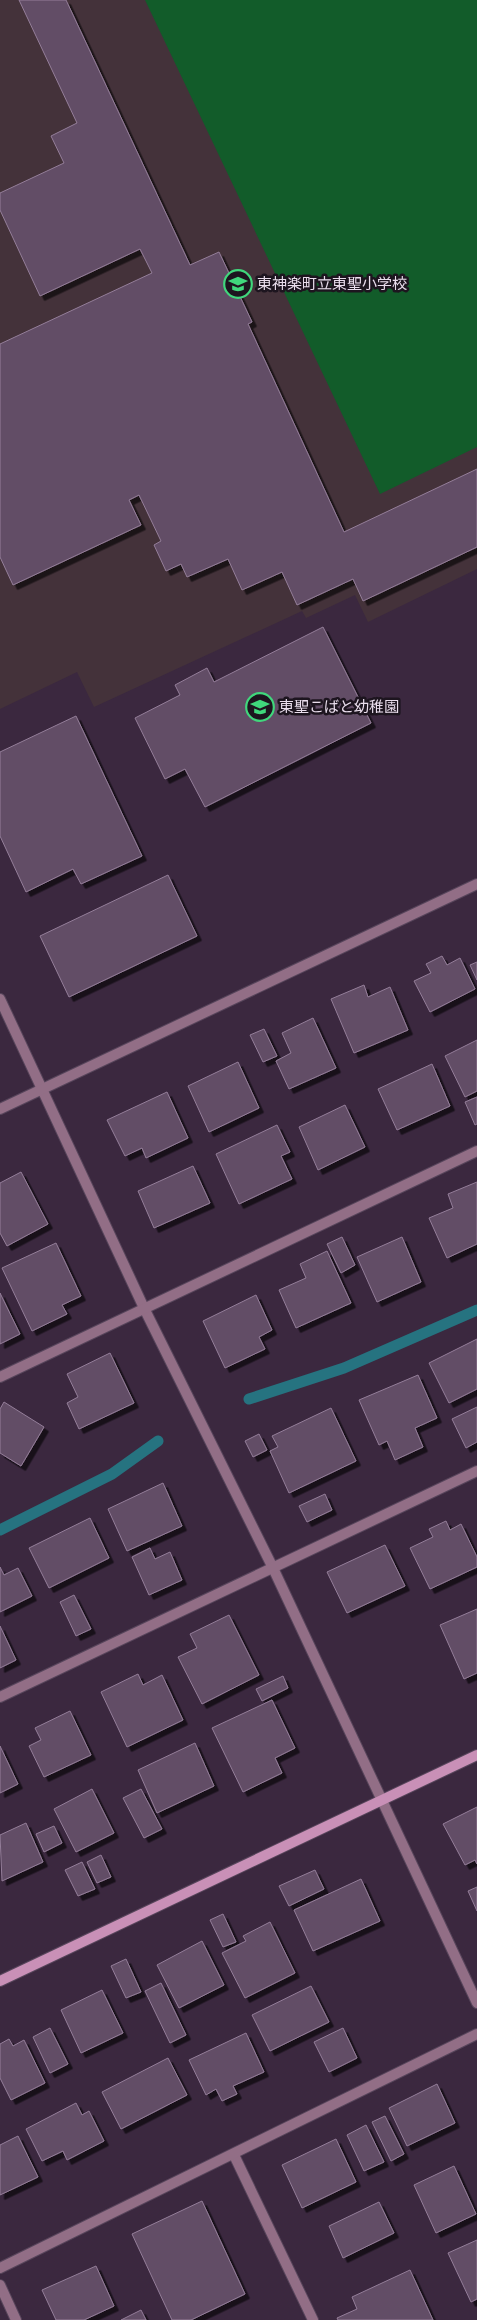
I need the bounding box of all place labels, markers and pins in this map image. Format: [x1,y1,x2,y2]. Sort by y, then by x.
school or university icon: 東神楽町立東聖小学校 [223,269,253,299]
place label: 東神楽町立東聖小学校 [257,274,407,292]
school or university icon: 東聖こばと幼稚園 [245,692,275,722]
place label: 東聖こばと幼稚園 [279,697,399,715]

